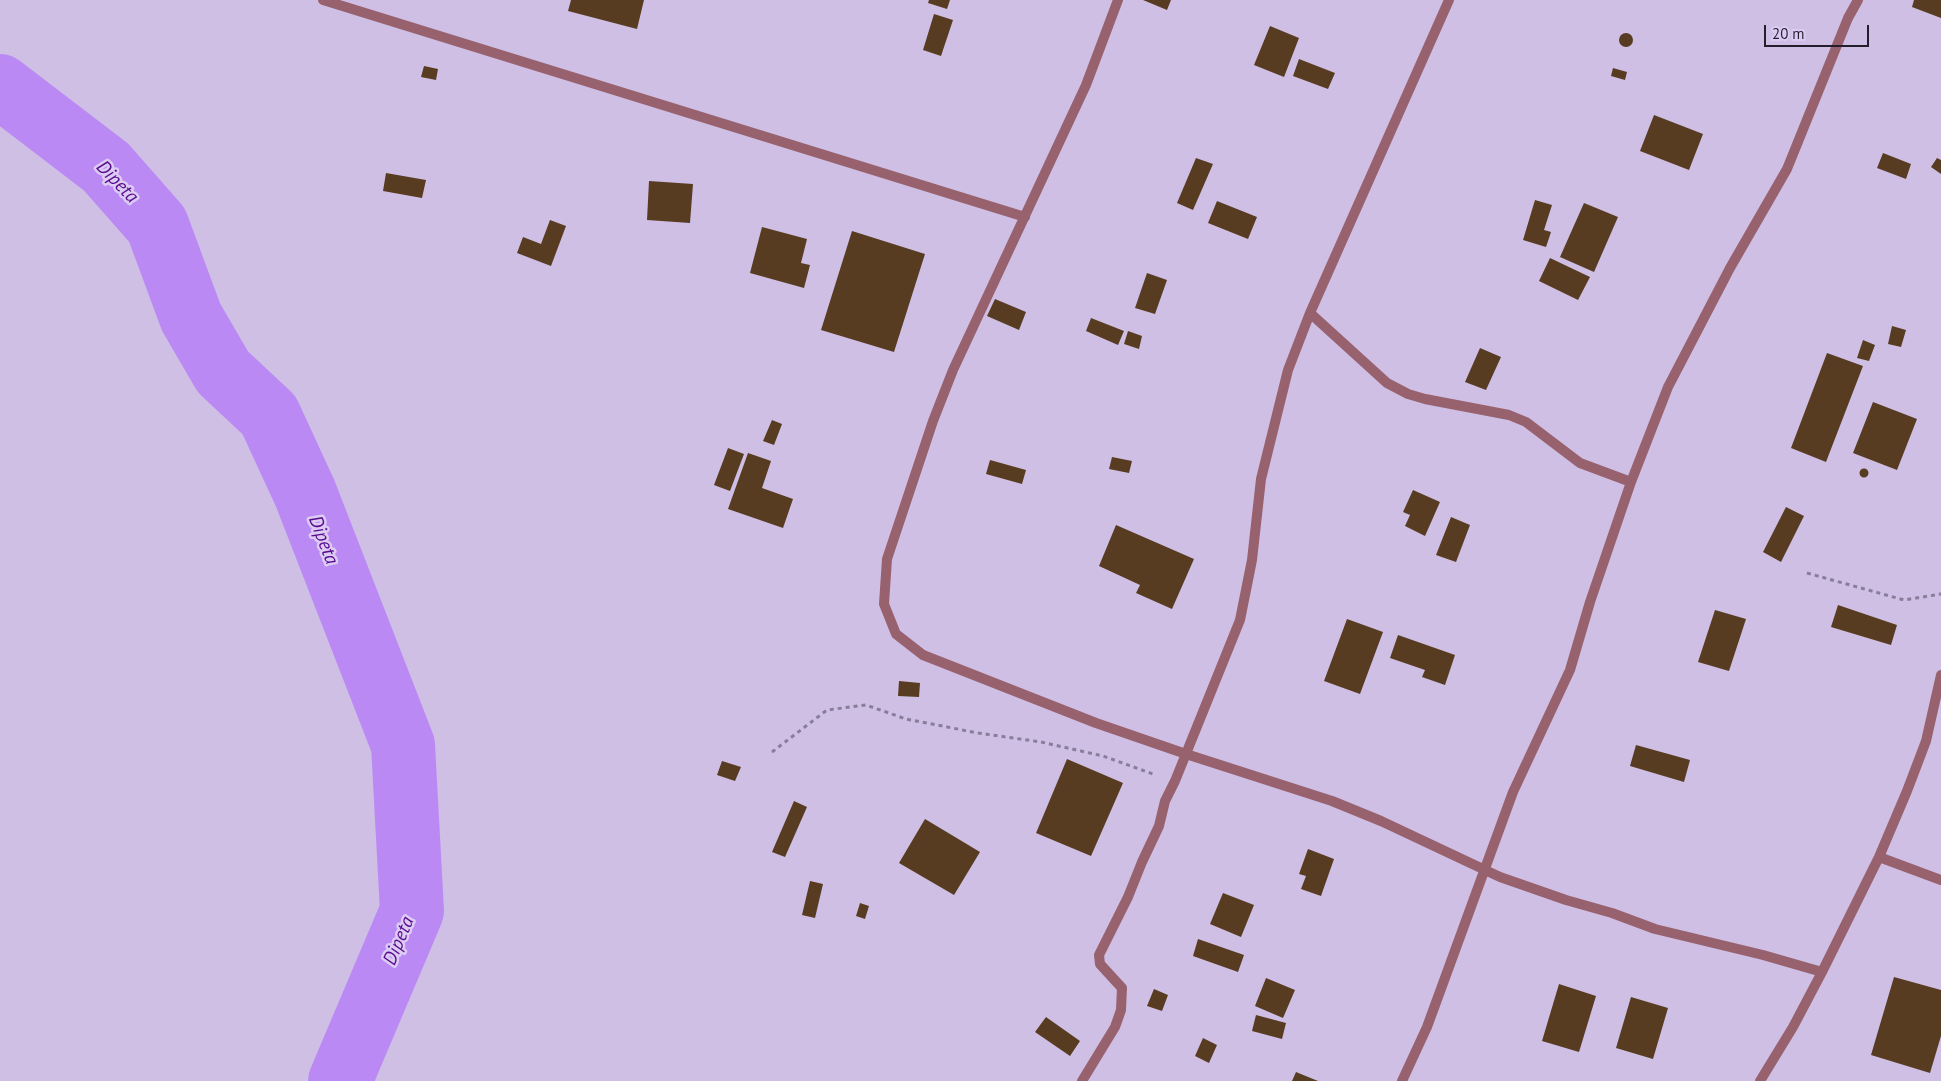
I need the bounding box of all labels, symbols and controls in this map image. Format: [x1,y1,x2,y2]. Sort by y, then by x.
scale bar [1766,15,1871,47]
text: 20 m [1772,24,1805,43]
water label: Dipeta [91,156,143,208]
water label: Dipeta [303,512,343,568]
water label: Dipeta [379,913,419,969]

